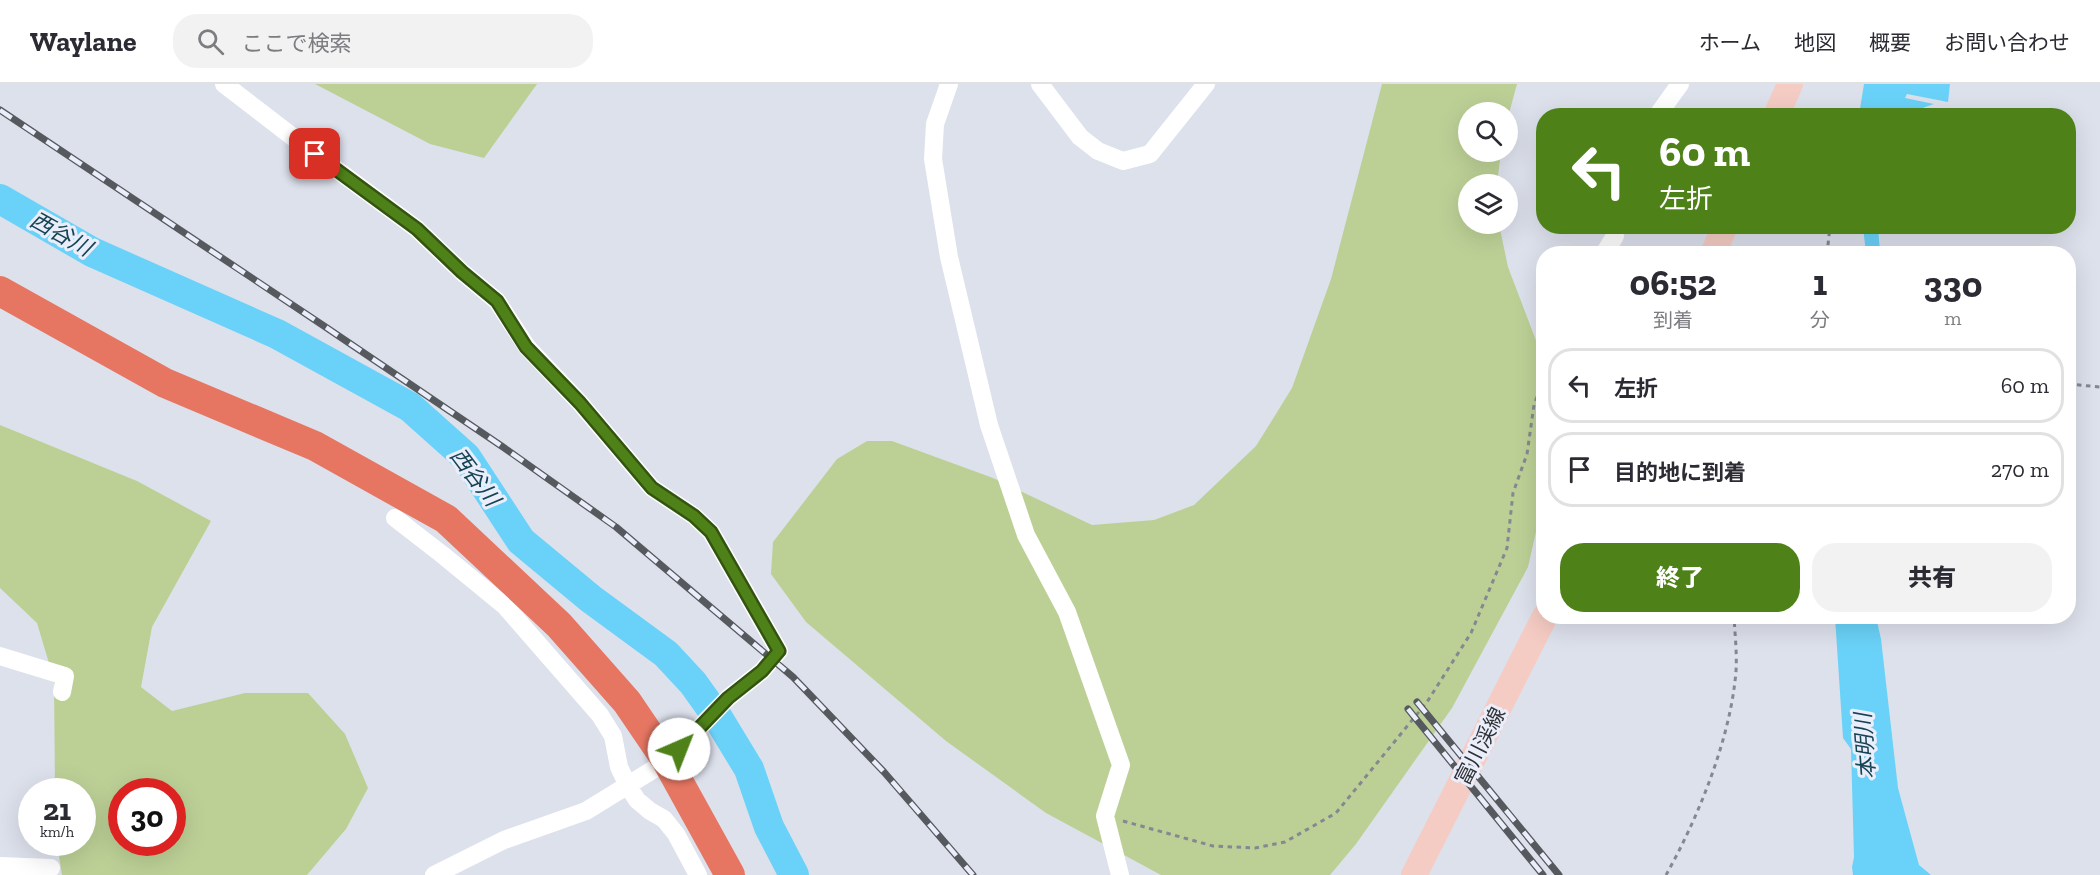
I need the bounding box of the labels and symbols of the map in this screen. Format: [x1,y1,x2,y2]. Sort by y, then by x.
pin [289,128,340,179]
water label: 西谷川 [26,206,98,263]
water label: 西谷川 [444,443,507,513]
street label: 富川渓線 [1450,703,1510,789]
water label: 本明川 [1849,710,1881,780]
position arrow [647,717,711,781]
speed limit sign: 30 [108,778,186,856]

